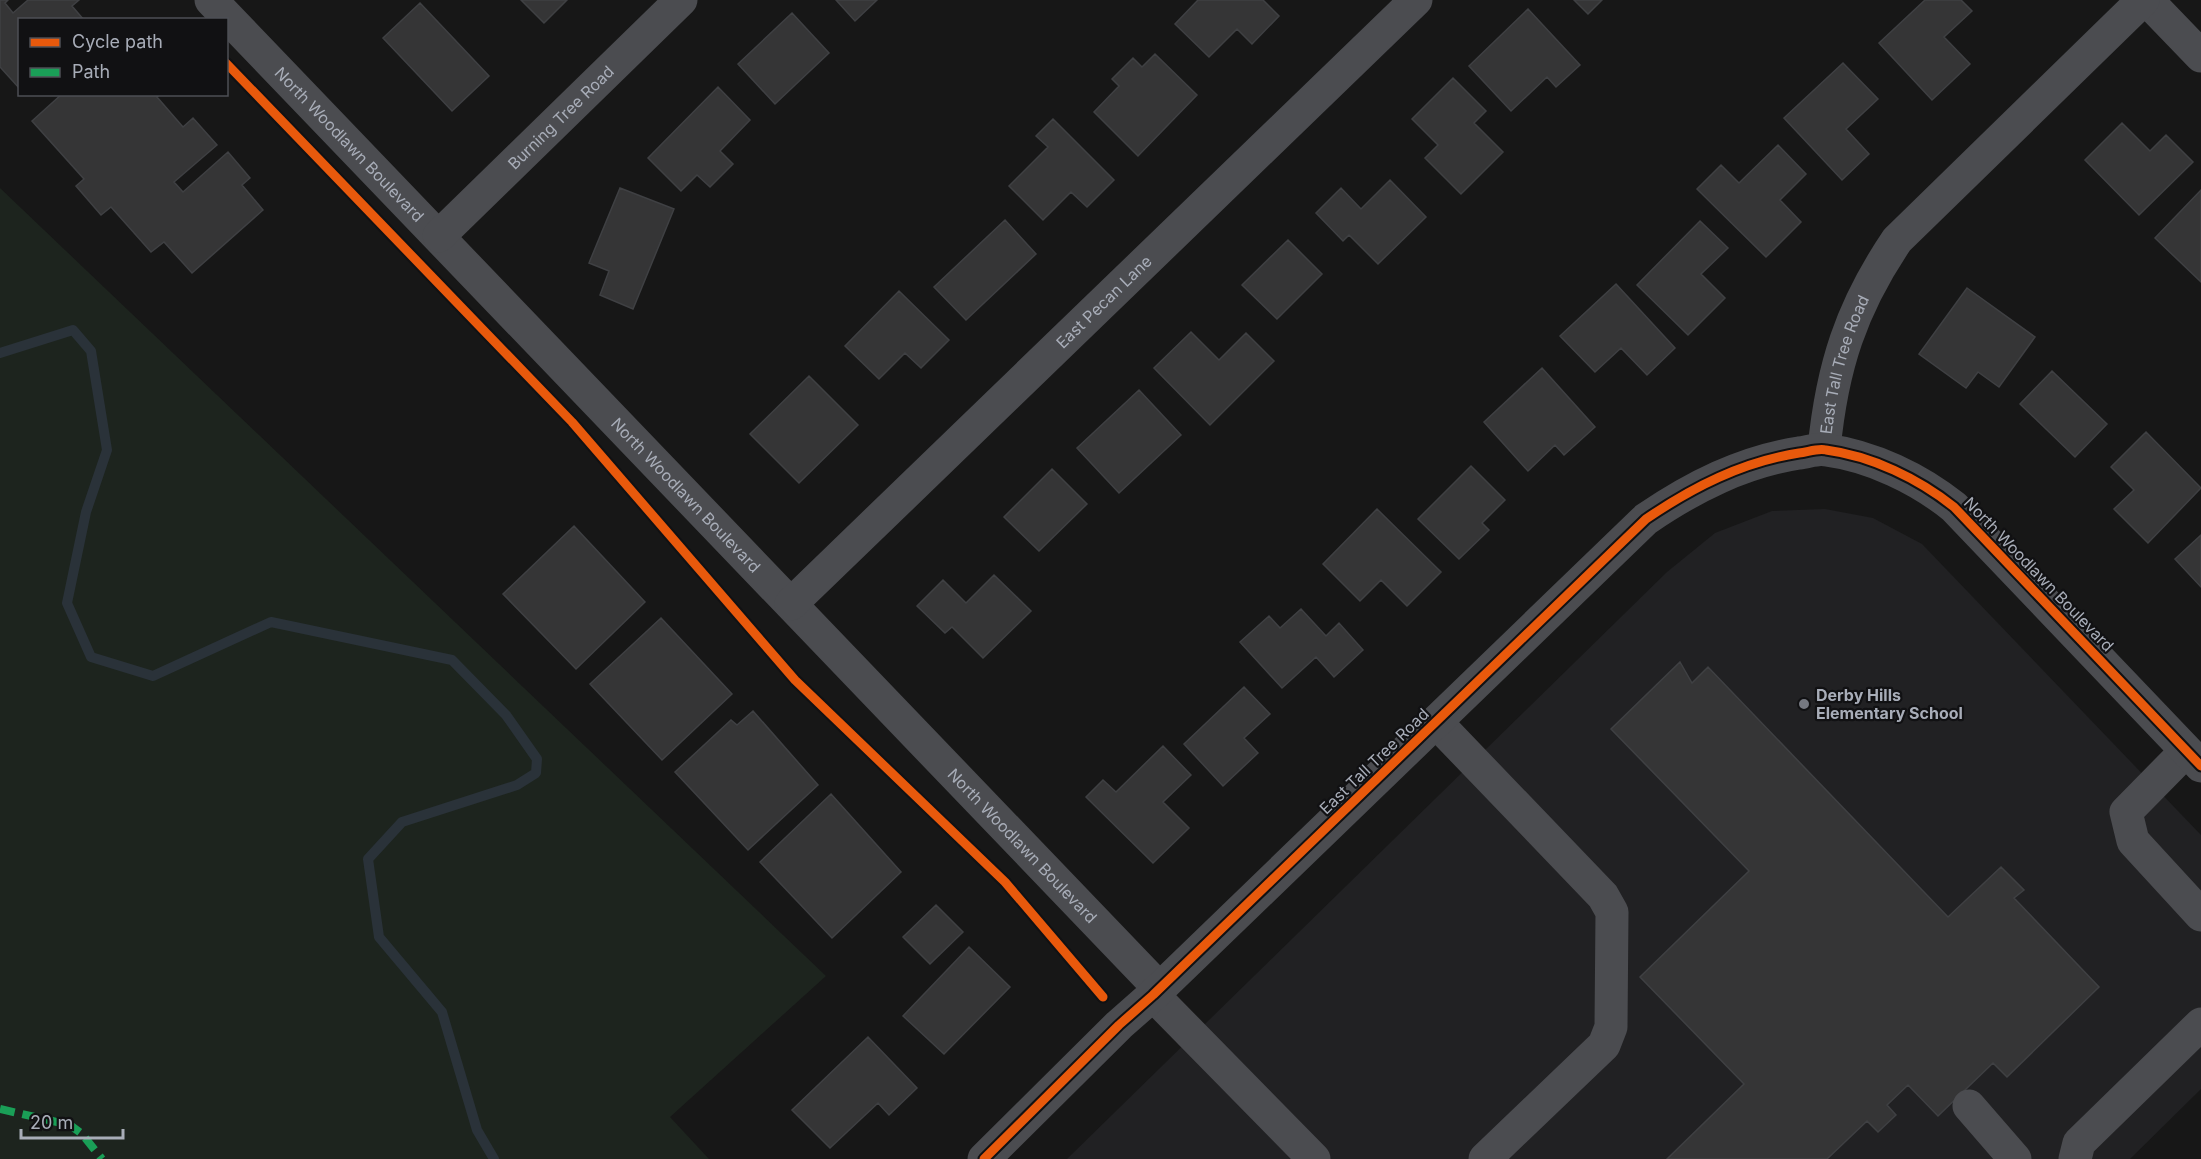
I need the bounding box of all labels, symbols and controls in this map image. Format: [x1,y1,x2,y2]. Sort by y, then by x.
legend [18,18,228,96]
text: Cycle path [72,31,163,52]
text: Path [72,61,110,82]
street label: Burning Tree Road [504,61,618,173]
street label: North Woodlawn Boulevard [271,63,428,226]
street label: East Pecan Lane [1052,251,1156,352]
street label: East Tall Tree Road [1816,292,1873,435]
street label: North Woodlawn Boulevard [607,413,765,577]
street label: North Woodlawn Boulevard [1960,493,2118,655]
place label: Derby Hills Elementary School [1816,685,1963,723]
marker: Derby Hills Elementary School [1797,697,1811,711]
street label: East Tall Tree Road [1315,704,1433,818]
street label: North Woodlawn Boulevard [944,764,1101,927]
scale bar [21,1102,123,1140]
text: 20 m [30,1112,73,1133]

